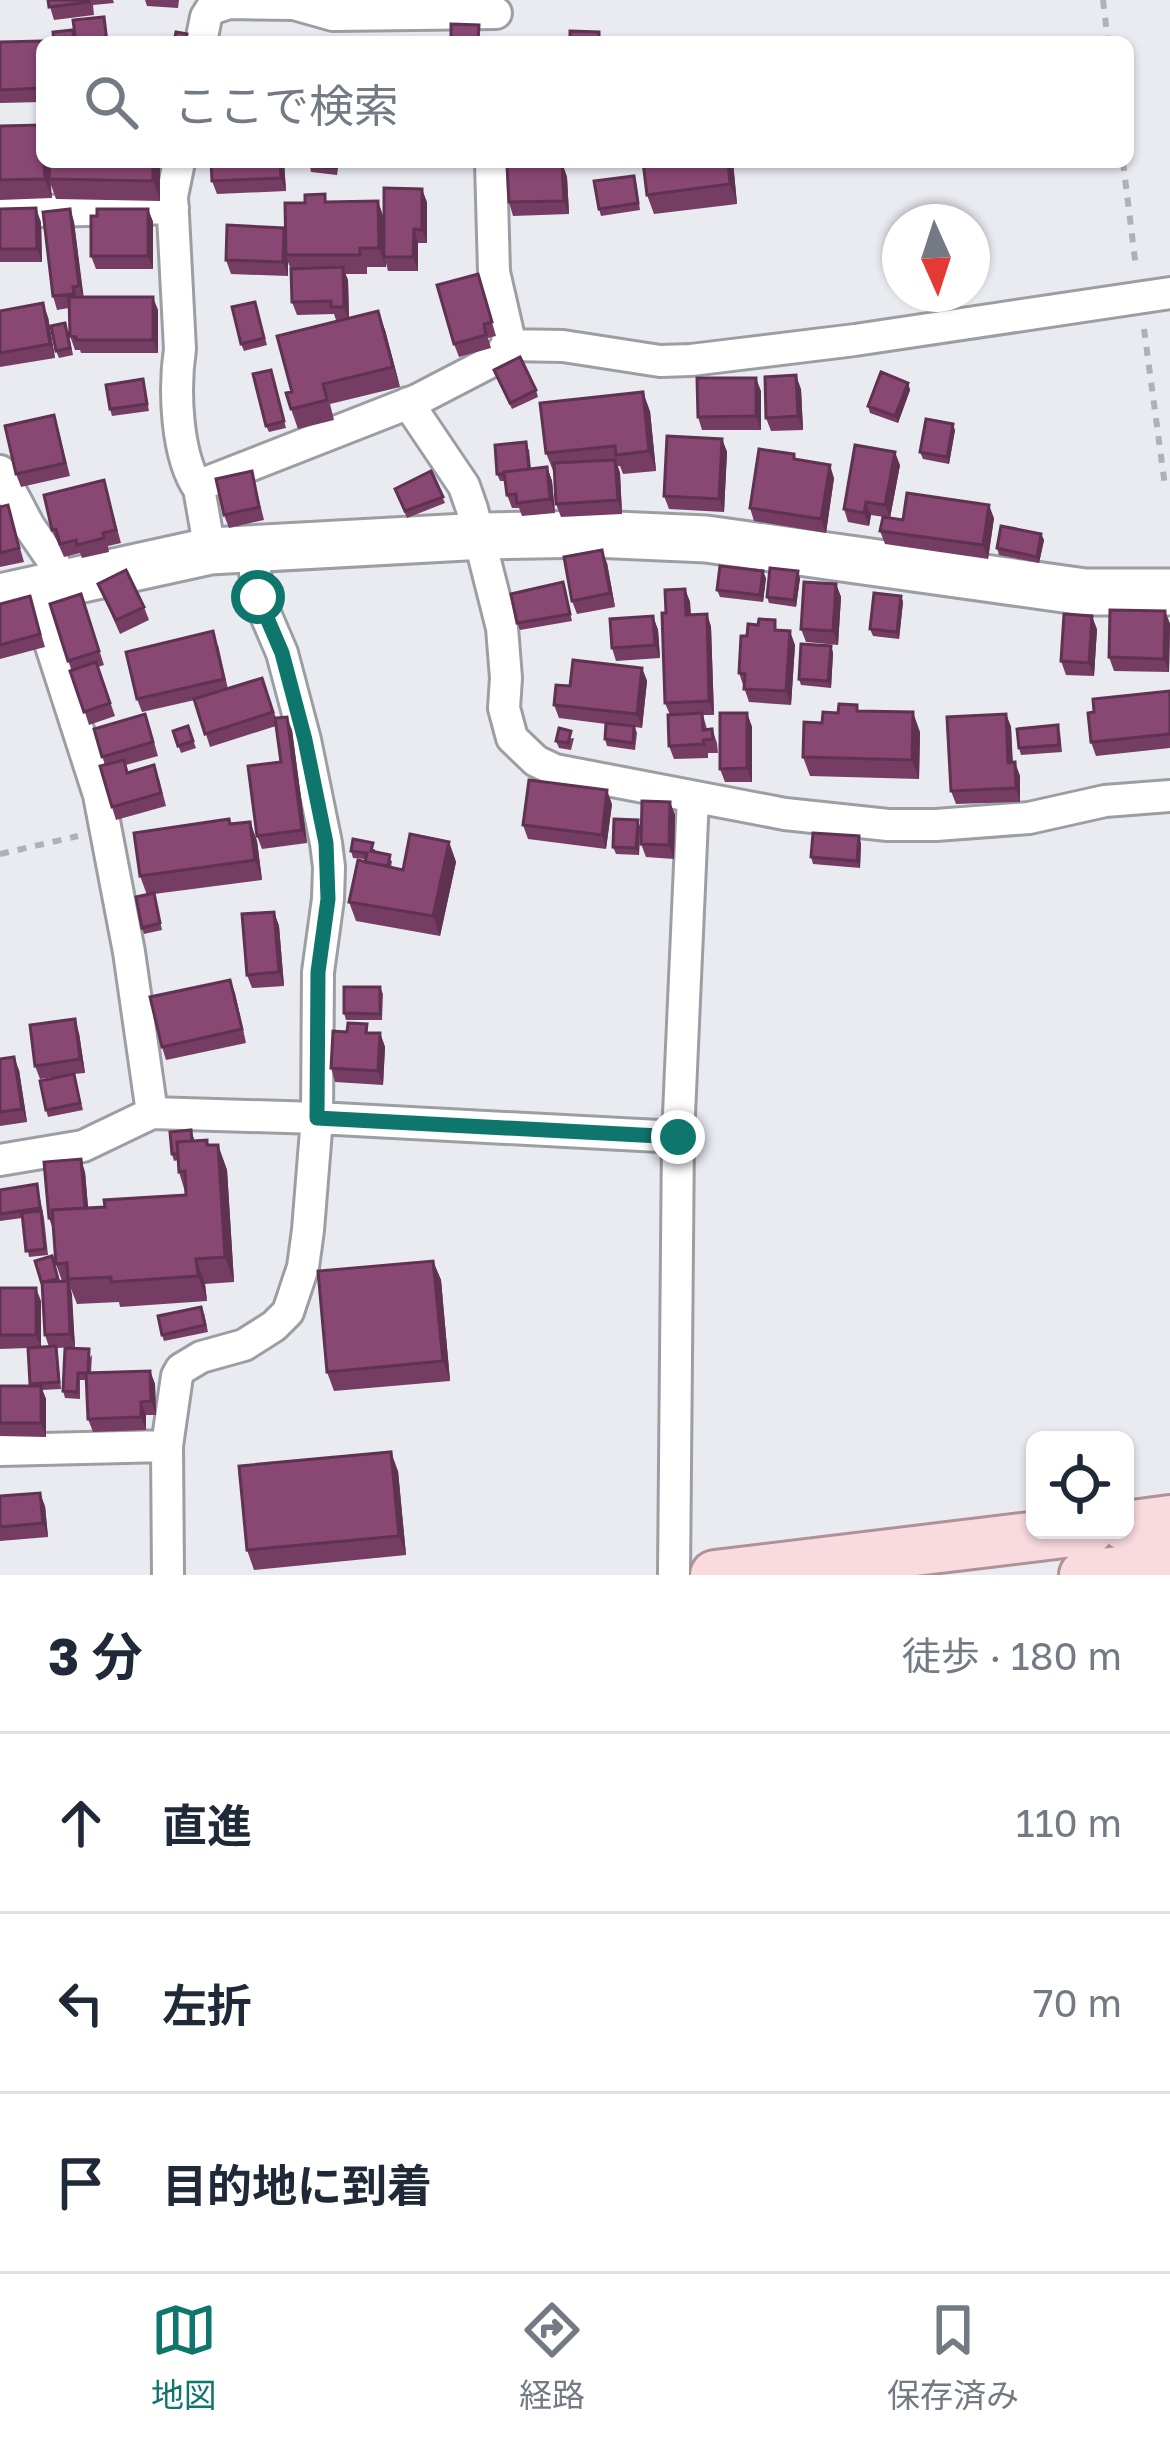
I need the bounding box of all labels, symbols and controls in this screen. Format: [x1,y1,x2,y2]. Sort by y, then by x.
search box [36,36,1134,168]
icon: search [78,69,144,135]
text: ここで検索 [174,78,399,132]
north arrow [882,204,990,312]
route start [231,570,285,624]
route end [651,1110,705,1164]
map controls [1026,1431,1134,1539]
button: locate [1026,1431,1134,1539]
text: 3 分 [48,1625,143,1686]
text: 徒歩 · 180 m [902,1632,1122,1679]
icon: ahead [48,1790,114,1856]
text: 直進 [162,1798,252,1852]
text: 110 m [1016,1799,1122,1846]
icon: left [48,1970,114,2036]
text: 左折 [162,1978,252,2032]
text: 70 m [1033,1979,1122,2026]
icon: arrive [48,2150,114,2216]
text: 目的地に到着 [162,2158,432,2212]
tab: 地図 [151,2297,217,2417]
tab: 経路 [519,2297,585,2417]
tab: 保存済み [887,2297,1019,2417]

